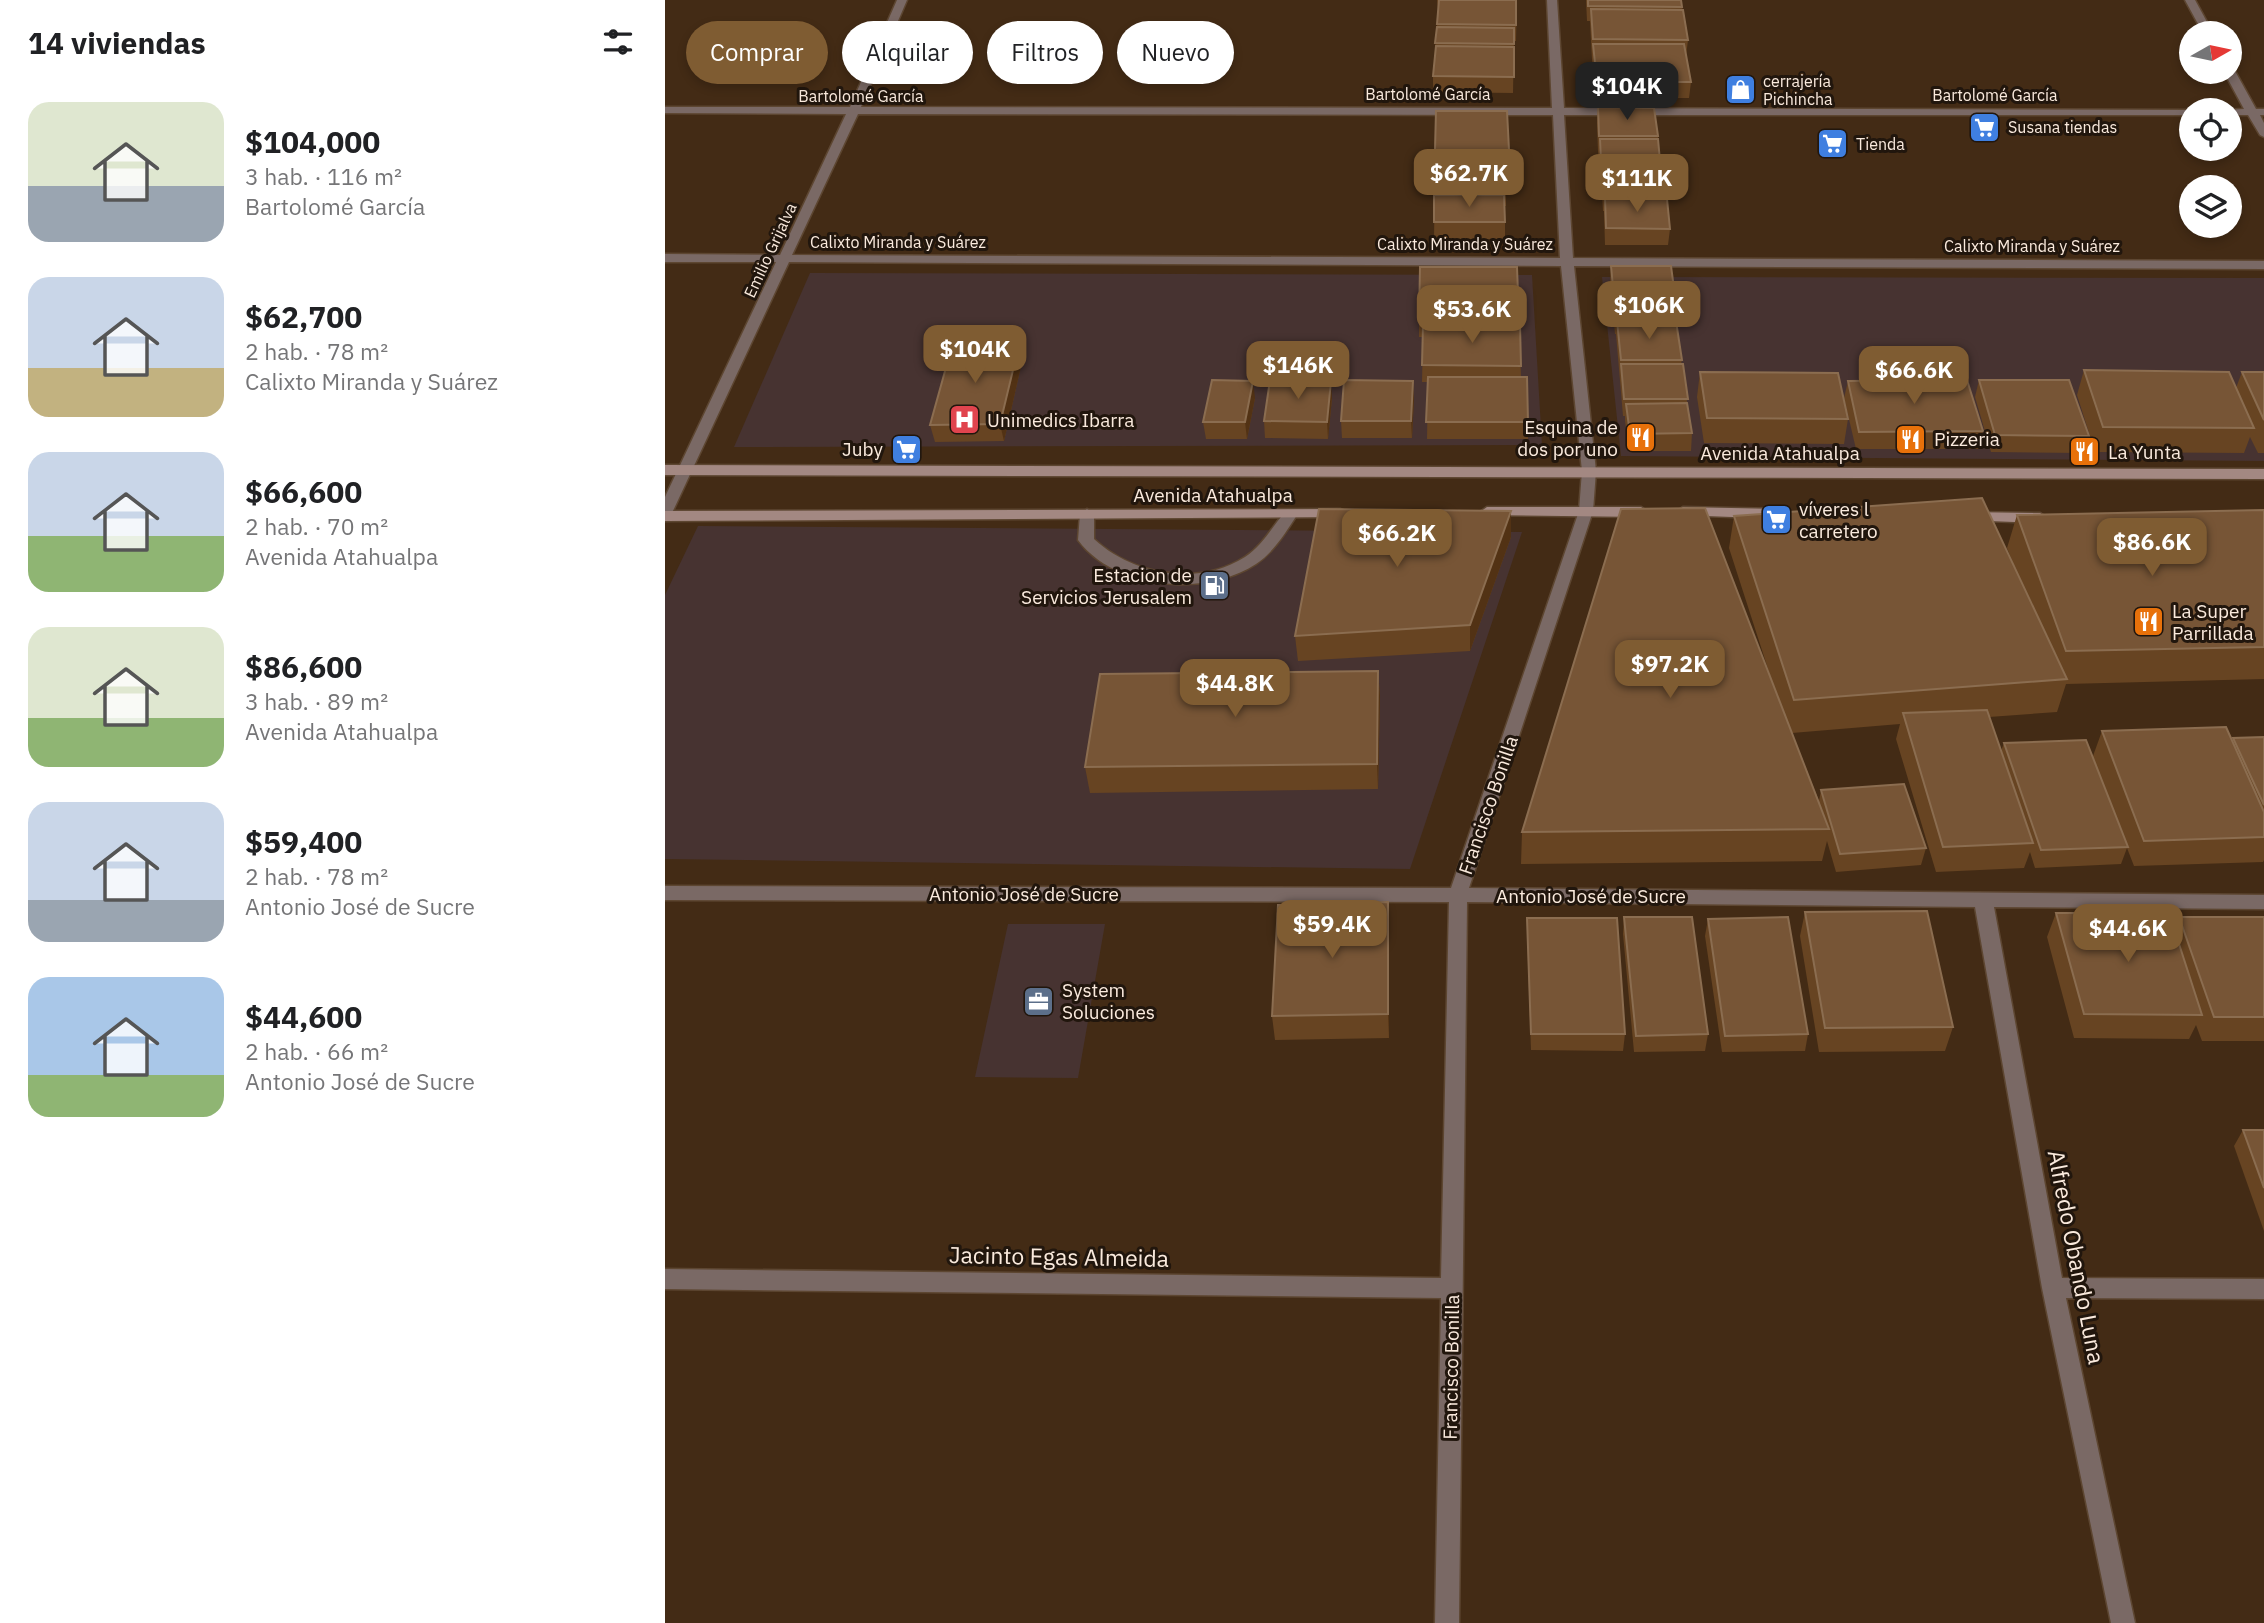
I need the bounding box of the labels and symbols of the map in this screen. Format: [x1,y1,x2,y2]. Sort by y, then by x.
north arrow [2179,21,2242,84]
pin: $104K [1578,62,1676,122]
place label: cerrajería Pichincha [1763,71,1833,109]
shop icon: cerrajería Pichincha [1723,73,1757,107]
street label: Bartolomé García [1365,84,1491,104]
street label: Bartolomé García [1932,85,2058,105]
street label: Bartolomé García [798,86,924,106]
supermarket icon: Susana tiendas [1968,110,2002,144]
place label: Susana tiendas [2008,117,2117,137]
supermarket icon: Tienda [1816,127,1850,161]
place label: Tienda [1856,134,1905,154]
pin: $62.7K [1412,150,1526,209]
pin: $111K [1588,154,1686,214]
street label: Emilio Grijalva [739,199,801,301]
street label: Calixto Miranda y Suárez [810,232,986,252]
street label: Calixto Miranda y Suárez [1377,234,1553,254]
street label: Calixto Miranda y Suárez [1944,236,2120,256]
pin: $106K [1600,282,1698,341]
pin: $53.6K [1415,286,1529,345]
pin: $104K [926,326,1024,385]
pin: $146K [1249,342,1347,401]
pin: $66.6K [1857,346,1971,406]
hospital icon: Unimedics Ibarra [947,403,981,437]
place label: Unimedics Ibarra [987,408,1134,432]
place label: Esquina de dos por uno [1517,415,1618,461]
restaurant icon: Esquina de dos por uno [1624,421,1658,455]
restaurant icon: Pizzeria [1894,422,1928,456]
place label: Pizzeria [1934,427,2000,451]
supermarket icon: Juby [889,432,923,466]
restaurant icon: La Yunta [2068,435,2102,469]
place label: Juby [842,437,884,461]
place label: La Yunta [2108,440,2181,464]
street label: Avenida Atahualpa [1700,441,1860,465]
street label: Avenida Atahualpa [1133,483,1293,507]
place label: víveres l carretero [1799,497,1878,543]
supermarket icon: víveres l carretero [1759,503,1793,537]
pin: $66.2K [1340,510,1454,569]
pin: $86.6K [2095,518,2209,578]
place label: Estacion de Servicios Jerusalem [1021,563,1192,609]
fuel station icon: Estacion de Servicios Jerusalem [1198,569,1232,603]
place label: La Super Parrillada [2172,599,2254,645]
restaurant icon: La Super Parrillada [2132,605,2166,639]
pin: $97.2K [1613,640,1727,700]
pin: $44.8K [1178,660,1292,719]
street label: Francisco Bonilla [1453,732,1523,878]
street label: Antonio José de Sucre [929,882,1119,906]
street label: Antonio José de Sucre [1496,884,1686,908]
pin: $59.4K [1275,900,1389,960]
pin: $44.6K [2071,904,2185,964]
place label: System Soluciones [1062,978,1155,1024]
office icon: System Soluciones [1022,984,1056,1018]
street label: Alfredo Obando Luna [2042,1147,2112,1366]
street label: Jacinto Egas Almeida [949,1239,1169,1273]
street label: Francisco Bonilla [1438,1294,1464,1440]

